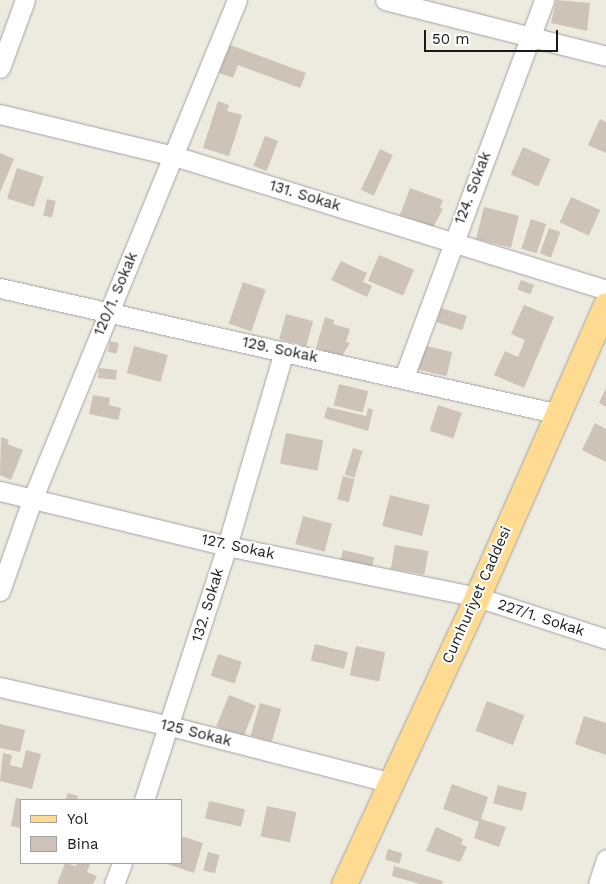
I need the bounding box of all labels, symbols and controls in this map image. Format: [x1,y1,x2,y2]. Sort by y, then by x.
scale bar [426,20,560,52]
text: 50 m [432,30,469,48]
street label: 124. Sokak [451,149,495,227]
street label: 131. Sokak [267,177,343,215]
street label: 120/1. Sokak [90,249,142,339]
street label: 129. Sokak [241,333,319,367]
street label: Cumhuriyet Caddesi [439,524,515,666]
street label: 127. Sokak [200,530,276,564]
street label: 132. Sokak [188,566,228,644]
street label: 227/1. Sokak [495,595,587,641]
street label: 125 Sokak [159,716,233,750]
legend [20,799,182,864]
text: Yol [67,810,88,828]
text: Bina [67,835,99,853]

